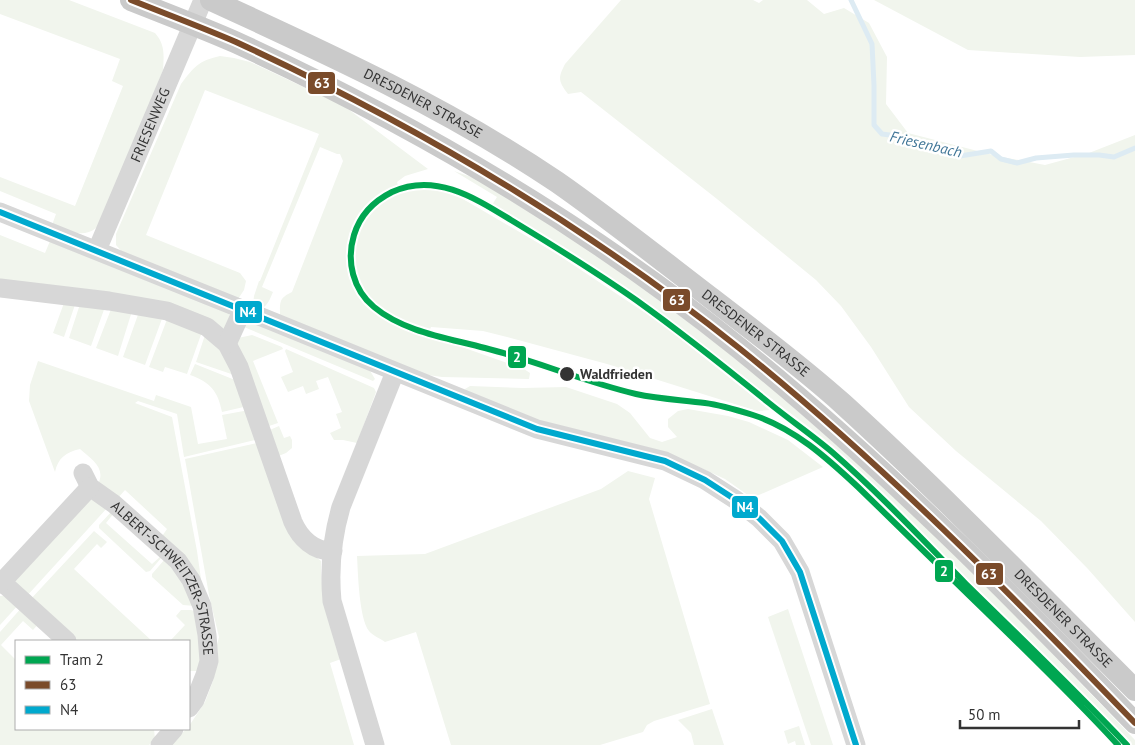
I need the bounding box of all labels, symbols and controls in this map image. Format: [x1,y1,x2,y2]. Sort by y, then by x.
street label: DRESDENER STRASSE [361,64,486,142]
line badge: 63 [307,71,336,95]
text: 63 [314,74,330,92]
street label: FRIESENWEG [126,85,174,165]
water label: Friesenbach [888,127,964,162]
street label: DRESDENER STRASSE [698,285,813,381]
line badge: 63 [662,288,691,312]
text: 63 [669,291,685,309]
line badge: N4 [234,300,263,324]
text: N4 [239,303,257,321]
line badge: 2 [507,345,527,369]
text: 2 [513,348,521,366]
marker: Waldfrieden [558,365,576,383]
place label: Waldfrieden [580,365,653,383]
line badge: N4 [731,495,759,519]
street label: ALBERT-SCHWEITZER-STRASSE [107,497,218,656]
text: N4 [736,498,754,516]
line badge: 2 [934,559,954,583]
text: 2 [940,562,948,580]
line badge: 63 [975,562,1004,586]
text: 63 [981,565,997,583]
street label: DRESDENER STRASSE [1011,565,1116,671]
legend [15,640,190,730]
text: Tram 2 [60,650,104,669]
text: 63 [60,675,76,694]
scale bar [960,698,1079,730]
text: N4 [60,700,78,719]
text: 50 m [968,705,1001,724]

